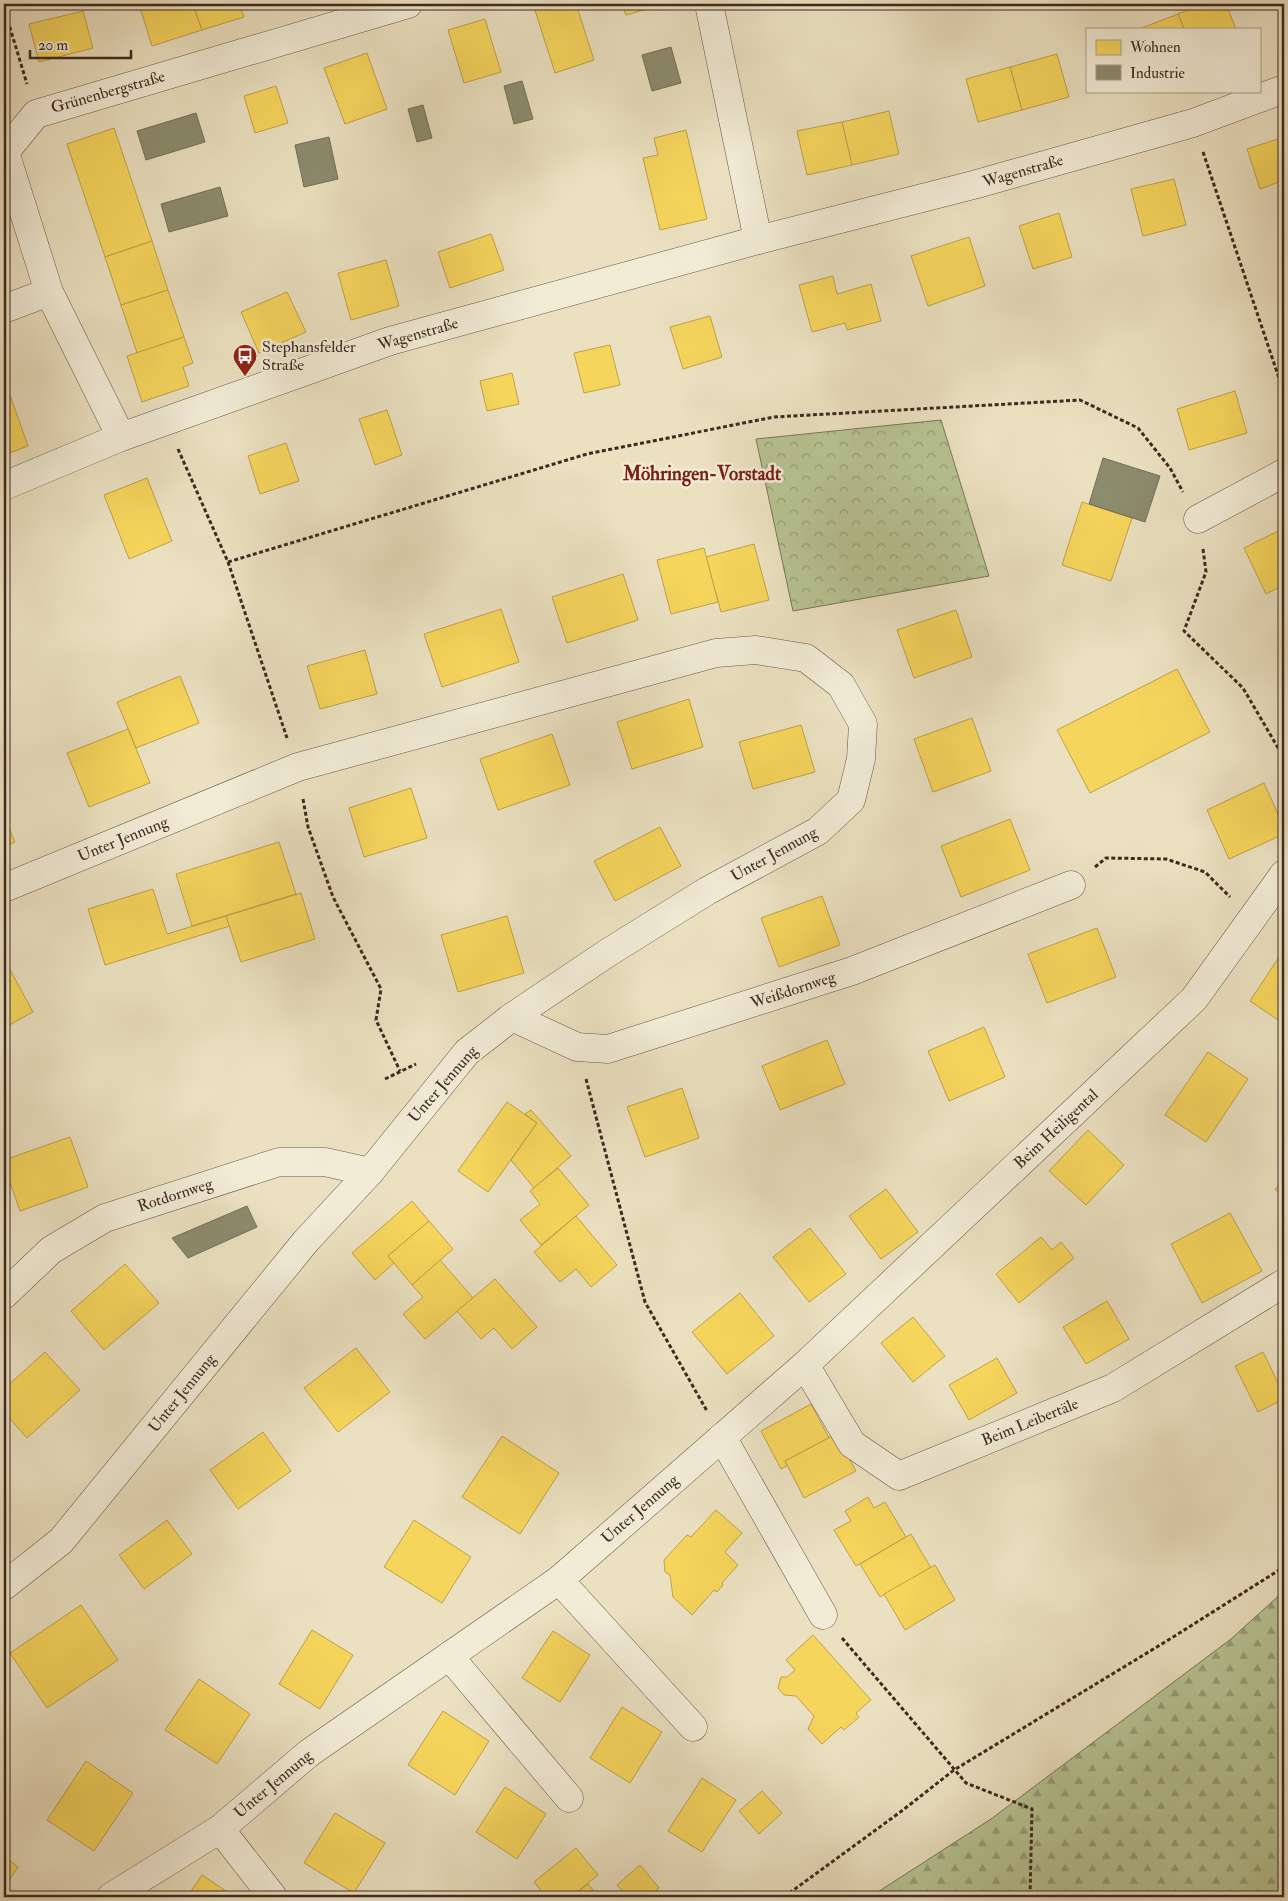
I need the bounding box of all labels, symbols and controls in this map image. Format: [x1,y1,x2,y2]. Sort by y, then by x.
scale bar [30,28,131,60]
legend [1086,28,1260,92]
text: 20 m [38,36,68,55]
text: Wohnen [1129,38,1181,57]
text: Industrie [1130,64,1185,83]
street label: Grünenbergstraße [49,66,168,118]
street label: Wagenstraße [979,150,1066,192]
street label: Wagenstraße [374,313,461,355]
place label: Stephansfelder Straße [262,337,356,375]
bus stop icon: Stephansfelder Straße [232,343,258,377]
district label: Möhringen-Vorstadt [622,462,782,487]
street label: Unter Jennung [75,811,173,867]
street label: Unter Jennung [727,821,822,887]
street label: Weißdornweg [747,966,839,1013]
street label: Unter Jennung [404,1040,484,1127]
street label: Beim Heiligental [1010,1085,1102,1173]
street label: Rotdornweg [135,1173,216,1217]
street label: Unter Jennung [144,1349,221,1437]
street label: Beim Leibertäle [979,1393,1082,1451]
street label: Unter Jennung [597,1469,684,1549]
street label: Unter Jennung [230,1745,318,1823]

